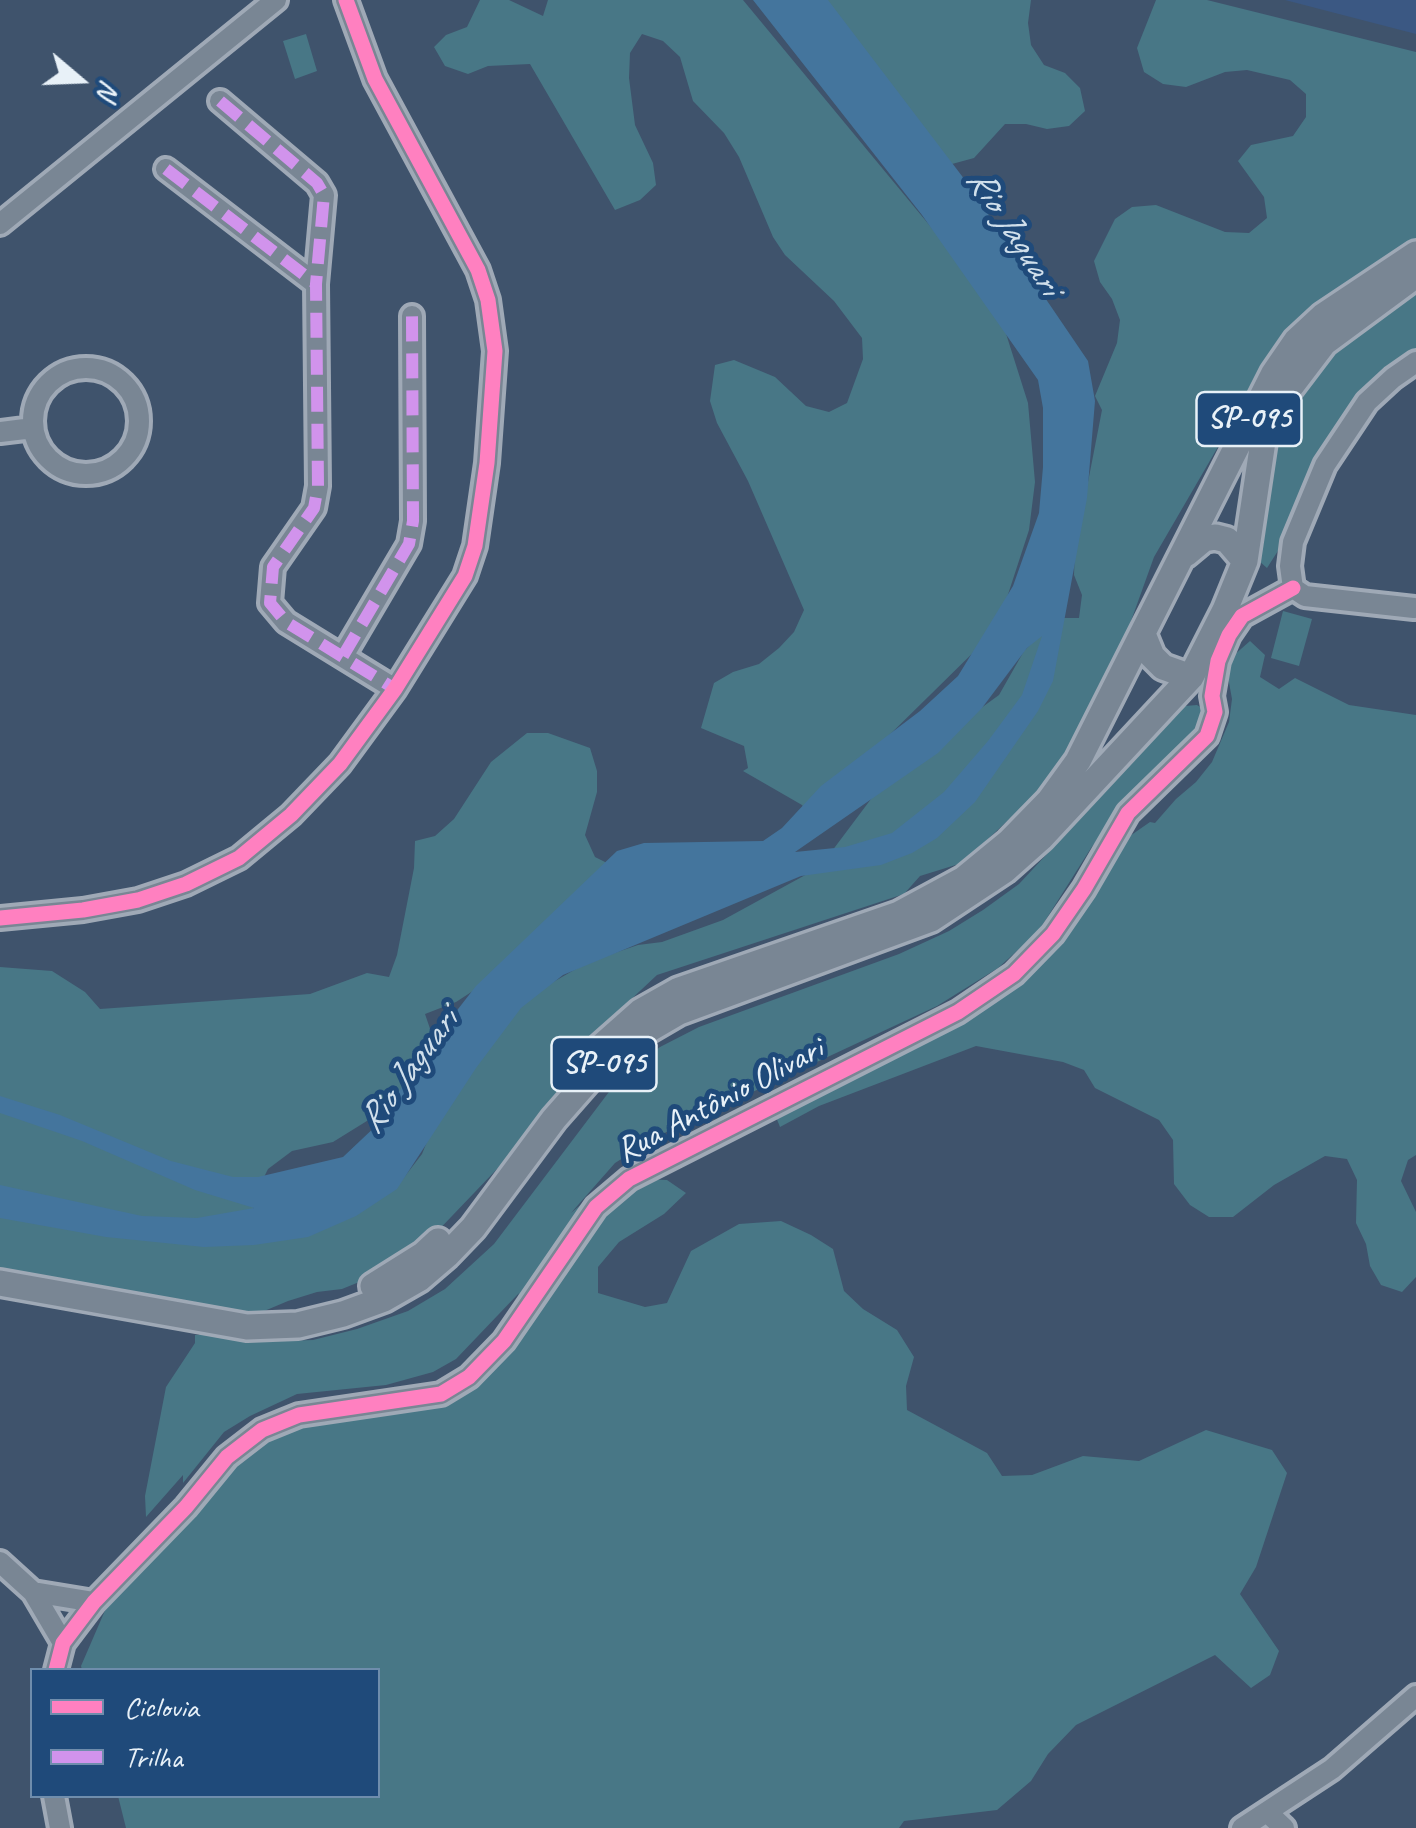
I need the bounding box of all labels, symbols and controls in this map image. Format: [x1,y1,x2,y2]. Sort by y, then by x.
north arrow [30,30,130,130]
text: N [89,76,128,104]
water label: Rio Jaguari [955,160,1071,304]
road number: SP-095 [1196,392,1302,446]
water label: Rio Jaguari [349,1001,469,1143]
street label: Rua Antônio Olivari [609,1029,831,1173]
road number: SP-095 [552,1037,656,1091]
legend [30,1668,380,1798]
text: Ciclovia [124,1688,199,1726]
text: Trilha [124,1738,183,1776]

